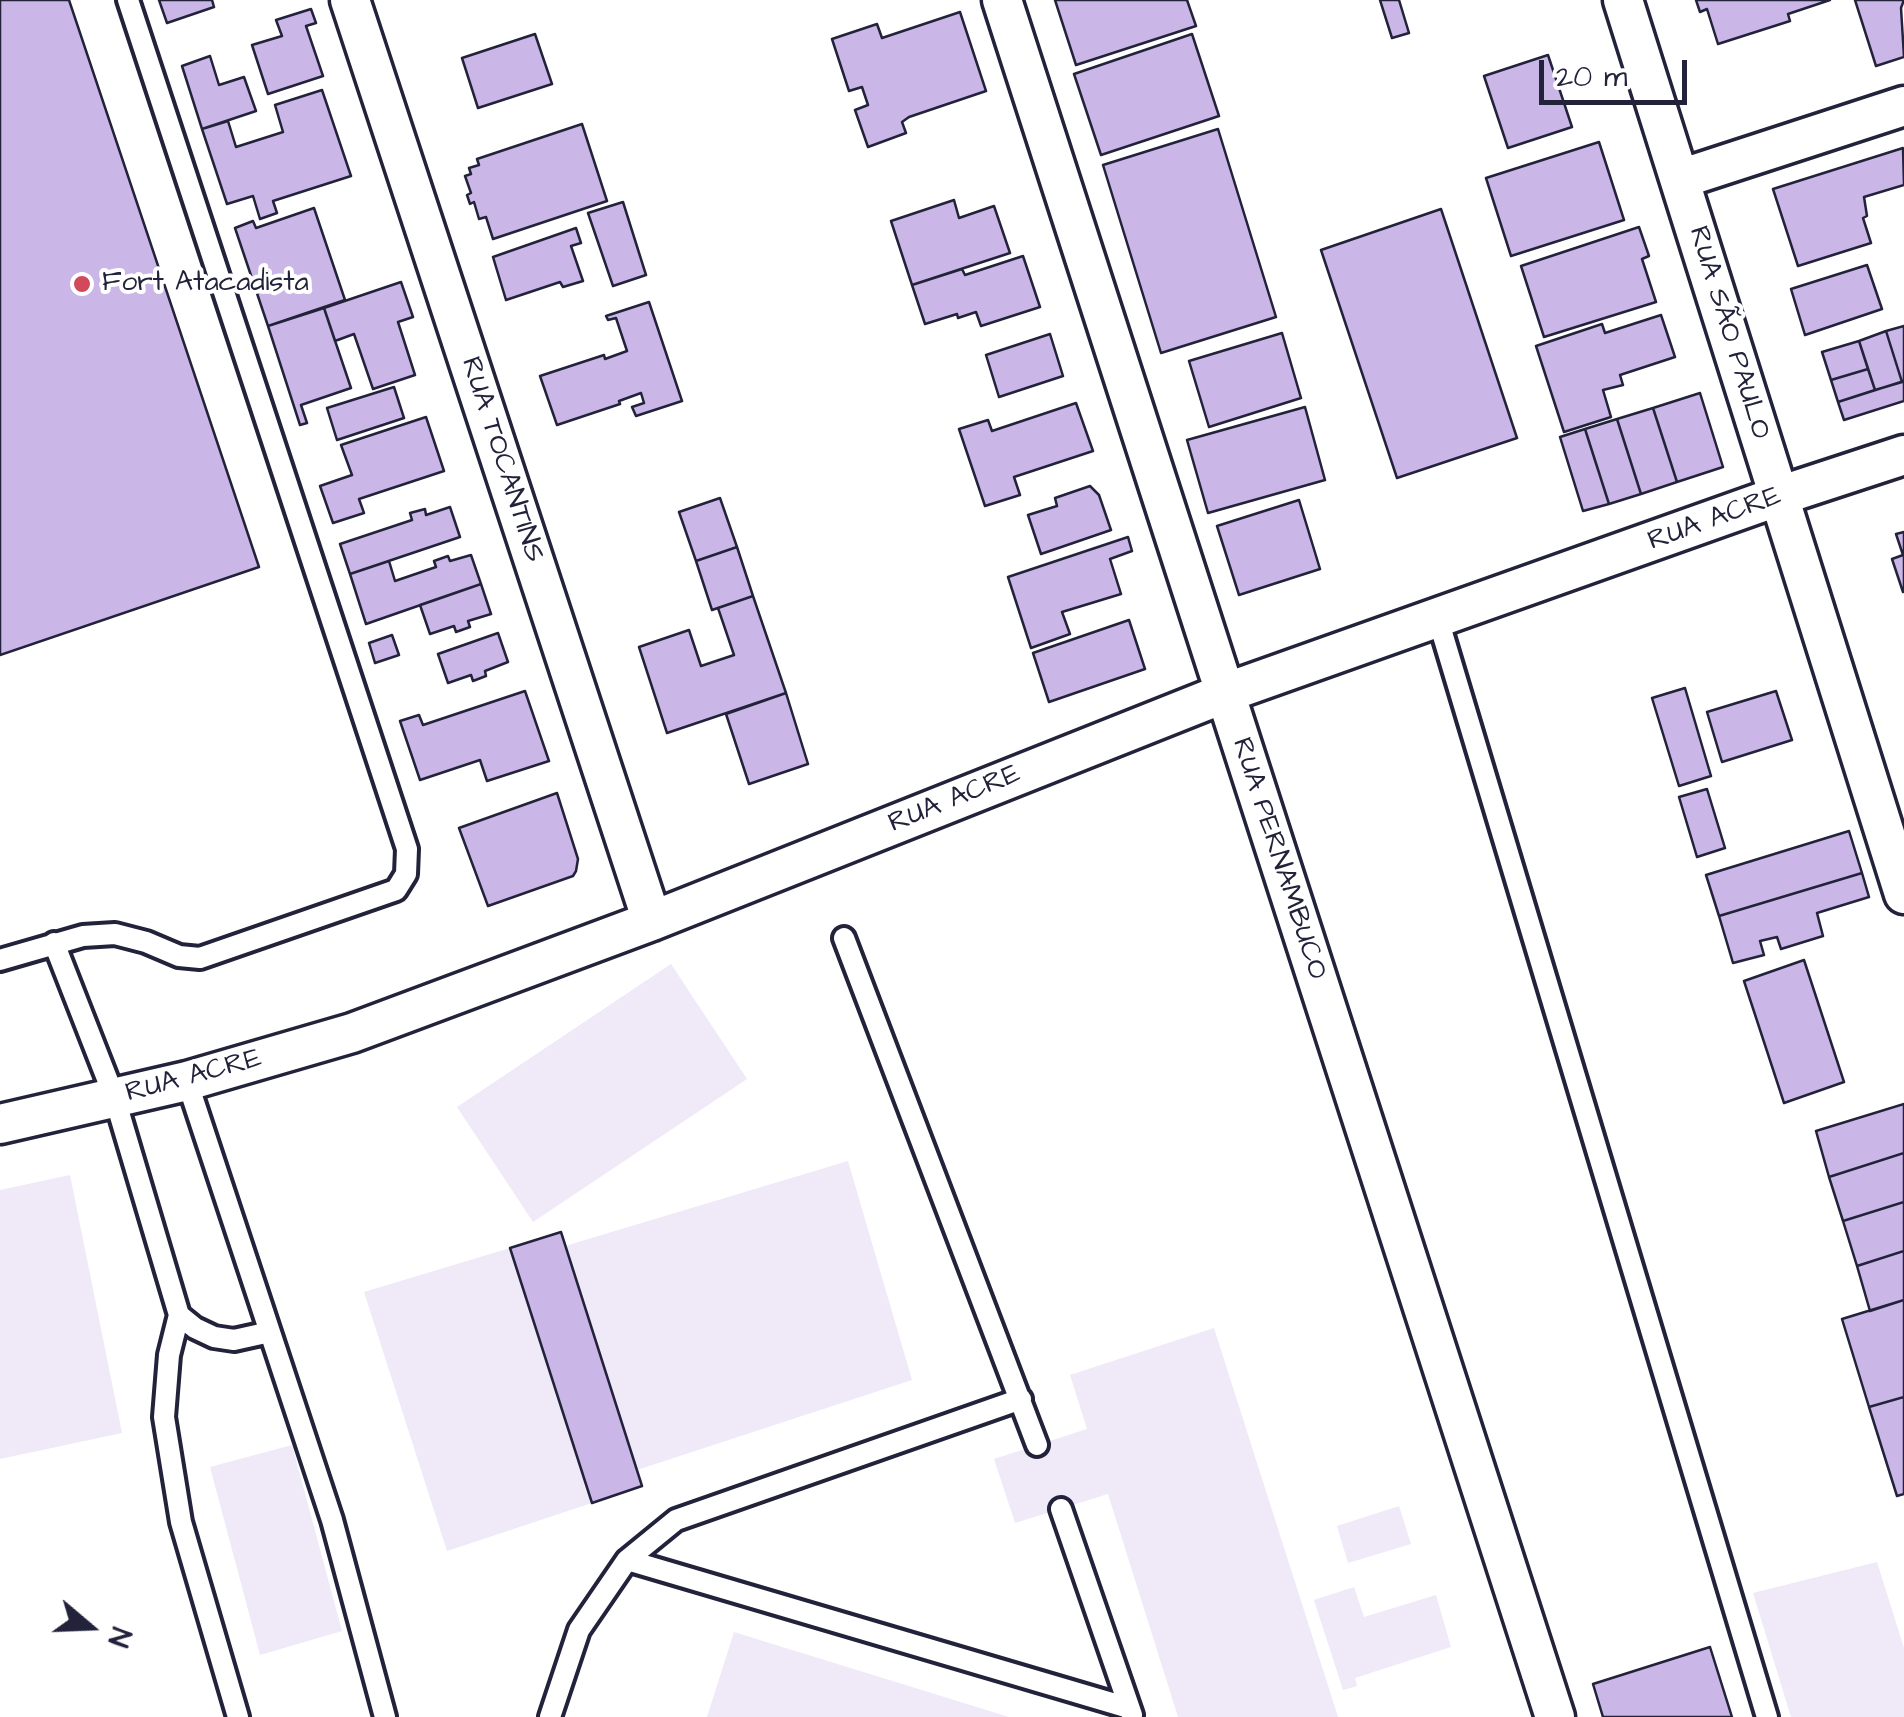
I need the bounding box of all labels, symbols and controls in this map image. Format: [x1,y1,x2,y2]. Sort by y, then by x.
scale bar [1544,40,1692,102]
text: 20 m [1556,56,1627,98]
street label: RUA SÃO PAULO [1680,223,1776,443]
place label: Fort Atacadista [102,267,309,301]
marker: Fort Atacadista [71,273,93,295]
street label: RUA TOCANTINS [452,353,550,567]
street label: RUA ACRE [1644,480,1786,560]
street label: RUA PERNAMBUCO [1223,734,1333,984]
street label: RUA ACRE [884,758,1026,842]
street label: RUA ACRE [122,1043,266,1111]
north arrow [40,1577,140,1677]
text: N [98,1622,140,1652]

